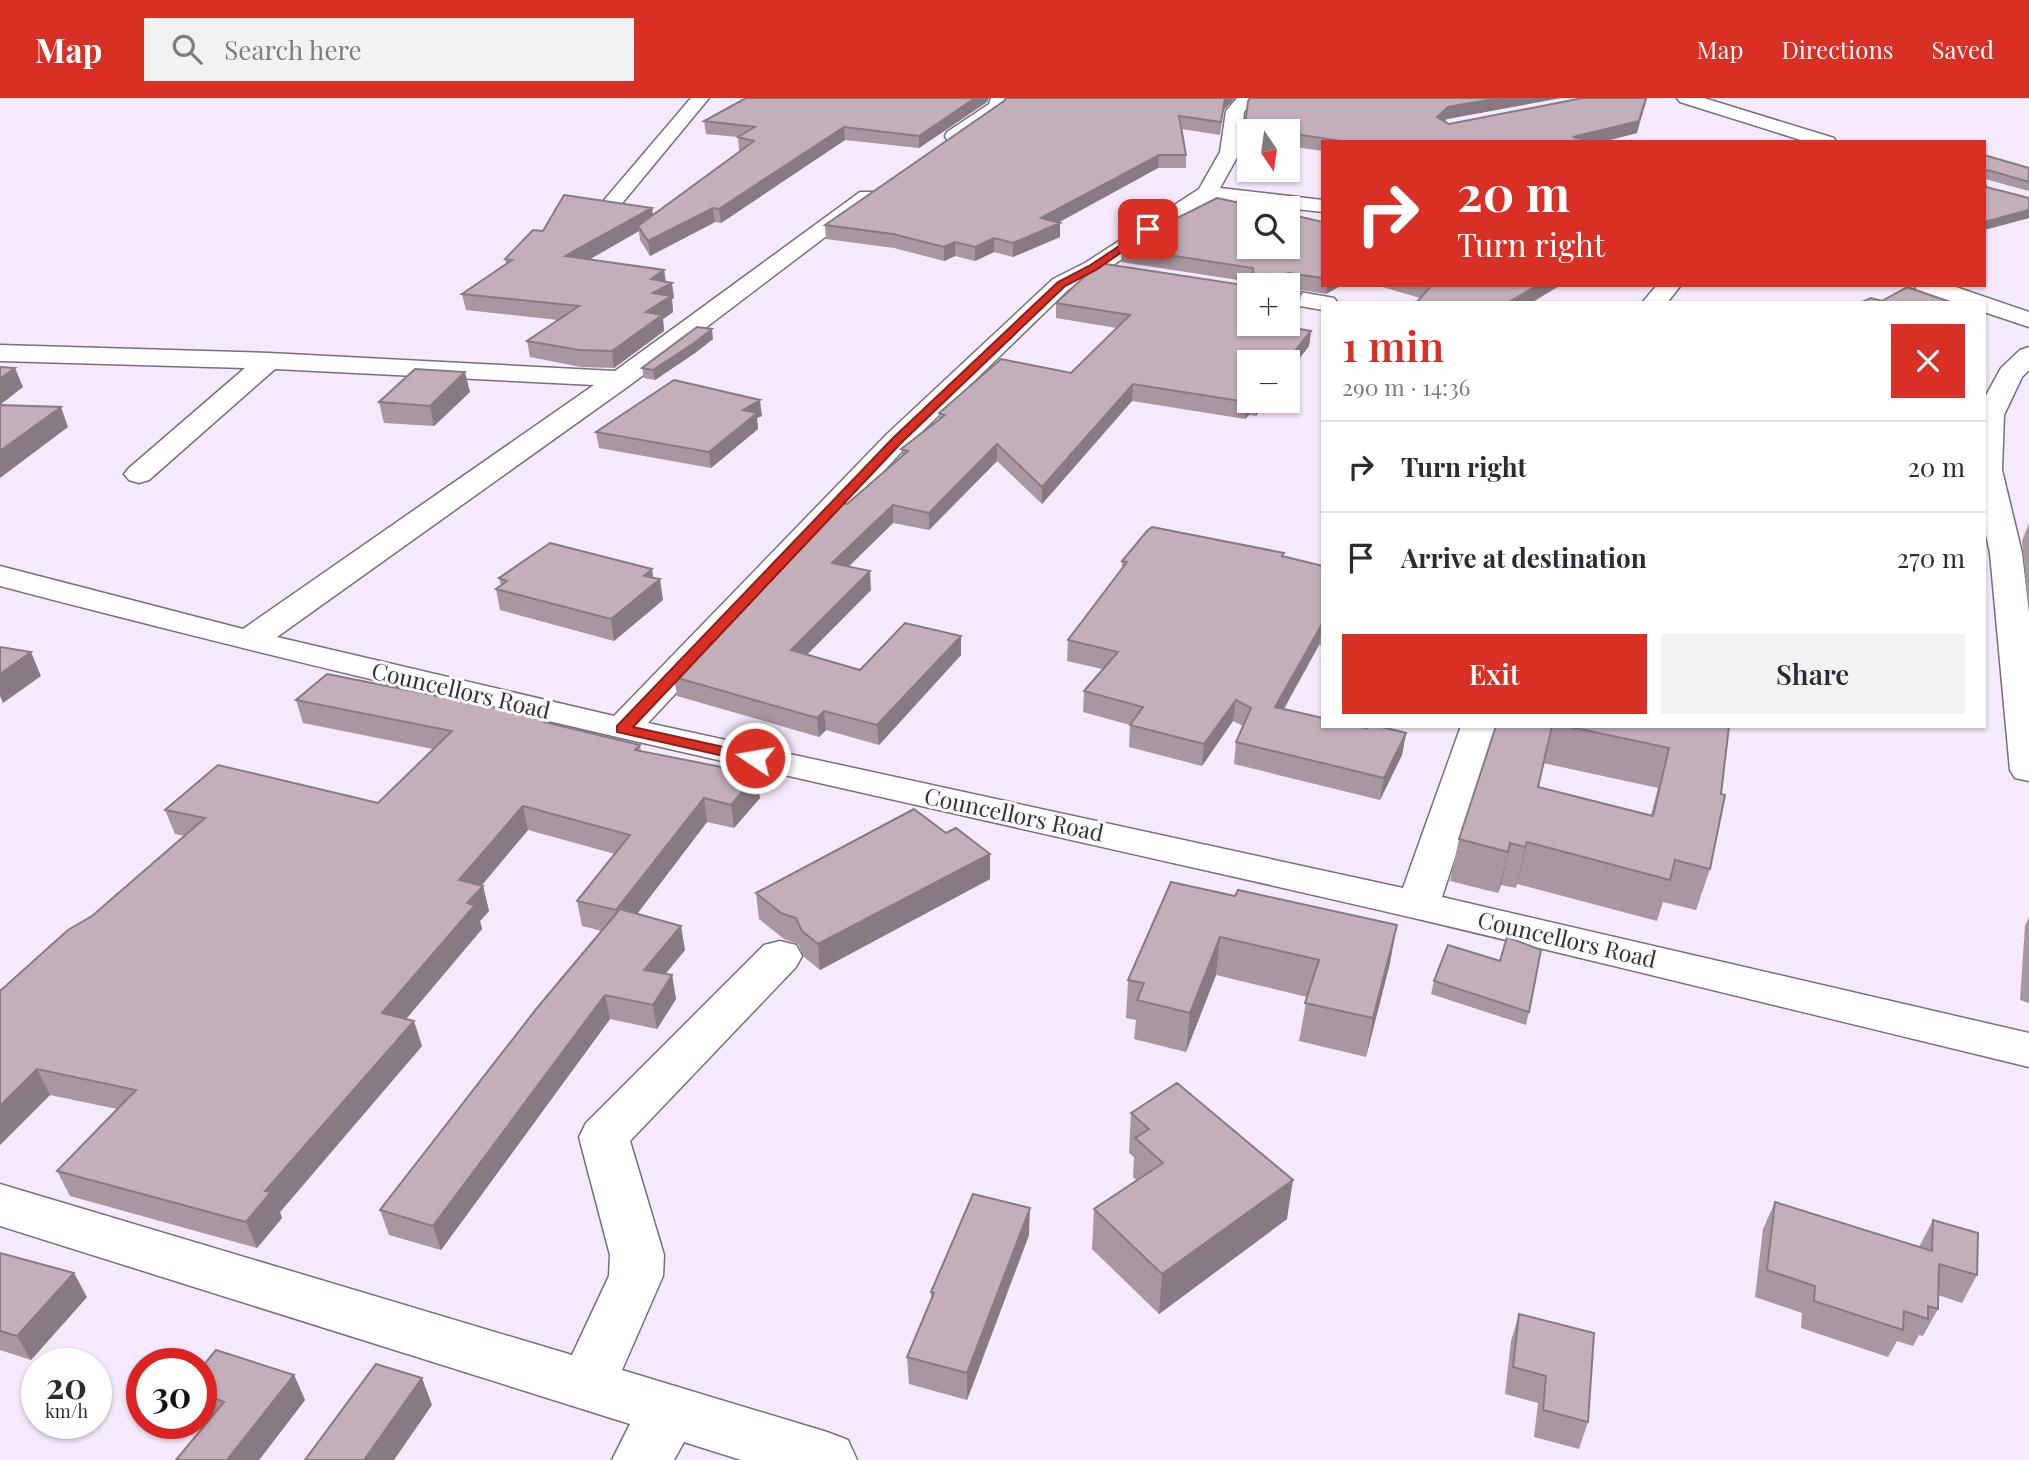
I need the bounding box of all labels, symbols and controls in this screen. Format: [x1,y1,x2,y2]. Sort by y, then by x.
search box [144,18,634,81]
text: Map [35,27,102,71]
icon: search [168,30,206,68]
text: Search here [224,32,362,67]
text: Map [1697,33,1743,65]
text: Directions [1781,33,1894,65]
text: Saved [1932,33,1994,65]
north arrow [1237,119,1300,182]
map controls [1237,119,1300,413]
text: 20 m [1457,159,1570,224]
icon: right [1342,168,1433,259]
button: search [1237,196,1300,259]
pin [1118,199,1178,259]
icon: arrive [1129,210,1167,248]
text: Turn right [1457,222,1605,265]
button: + [1237,273,1300,336]
text: 1 min [1342,317,1444,373]
button: close [1891,324,1965,398]
button: − [1237,350,1300,413]
text: 290 m · 14:36 [1342,371,1470,402]
icon: right [1342,448,1380,486]
text: Turn right [1401,449,1527,484]
text: 20 m [1907,449,1965,484]
icon: arrive [1342,539,1380,577]
text: Arrive at destination [1401,540,1647,575]
text: 270 m [1897,540,1965,575]
button: Exit [1342,634,1647,714]
button: Share [1661,634,1965,714]
street label: Councellors Road [369,654,554,725]
position arrow [718,721,792,795]
street label: Councellors Road [922,779,1107,848]
street label: Councellors Road [1475,903,1660,974]
speed limit sign: 30 [126,1348,217,1439]
text: 20 [46,1361,87,1408]
text: km/h [45,1399,88,1423]

